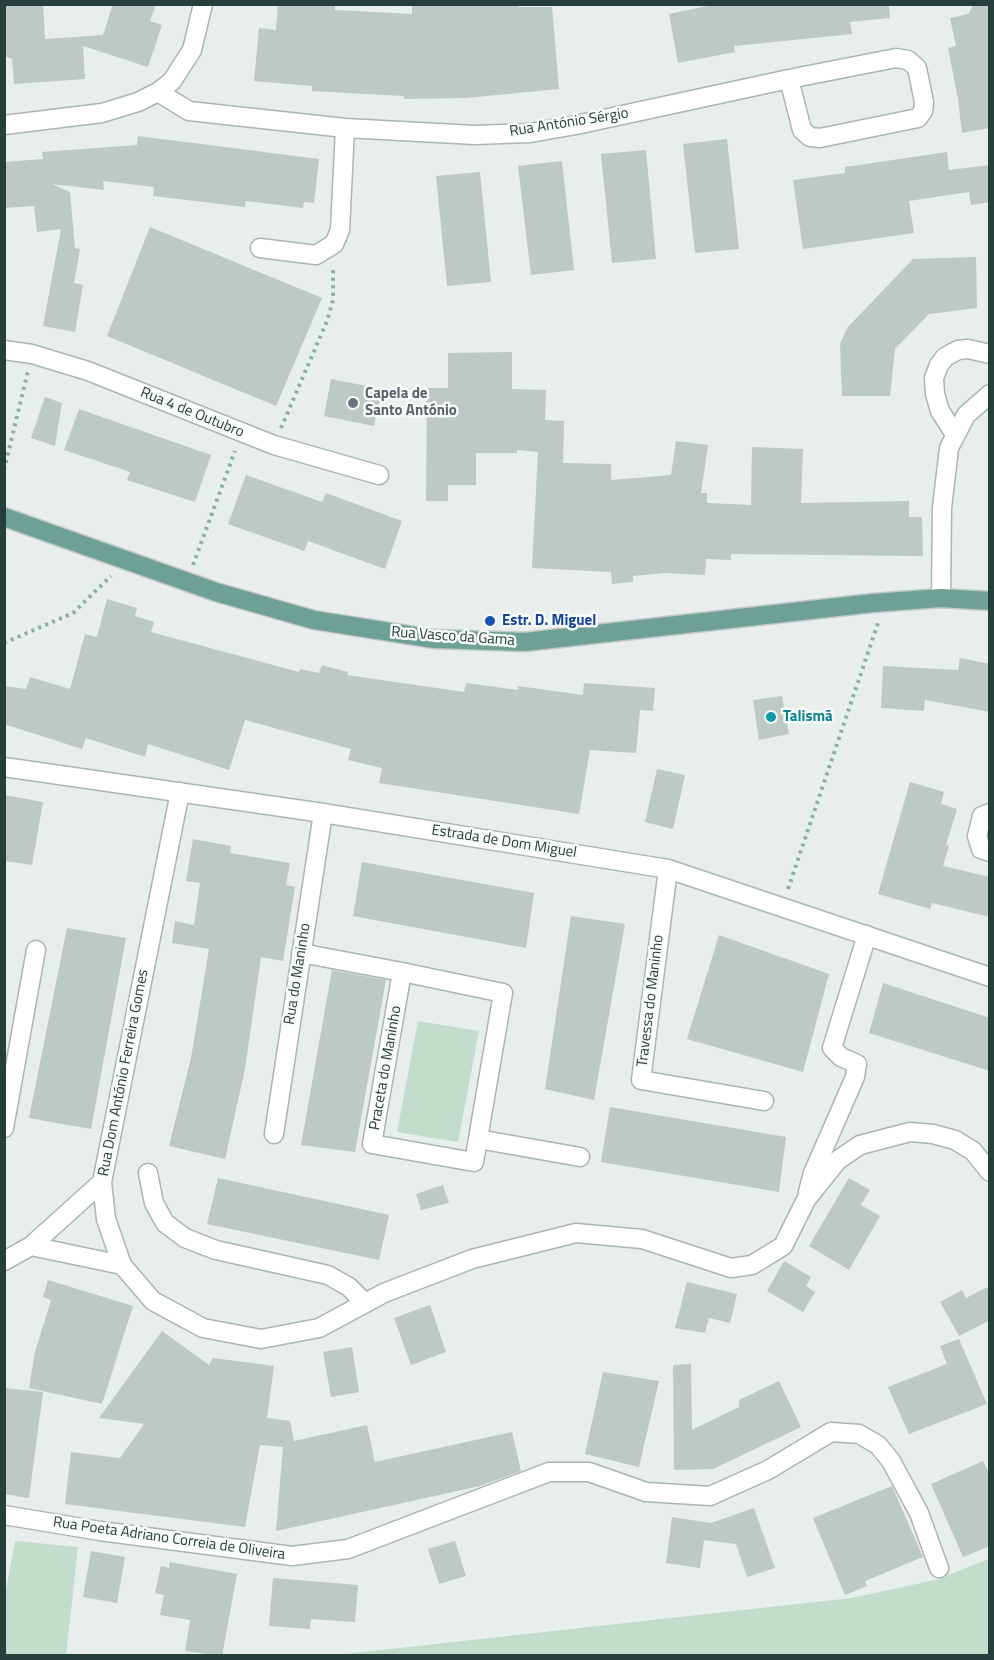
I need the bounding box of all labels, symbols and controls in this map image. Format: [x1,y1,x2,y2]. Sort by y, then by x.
street label: Rua António Sérgio [508,105,630,141]
street label: Rua 4 de Outubro [137,384,247,442]
place label: Capela de Santo António [365,385,457,420]
marker: Capela de Santo António [346,396,360,410]
place label: Estr. D. Miguel [502,612,596,630]
marker: Estr. D. Miguel [483,614,497,628]
street label: Rua Vasco da Gama [391,624,515,650]
place label: Talismã [783,708,833,726]
marker: Talismã [764,710,778,724]
street label: Estrada de Dom Miguel [430,822,578,862]
street label: Rua do Maninho [281,922,315,1026]
street label: Travessa do Maninho [634,934,668,1068]
street label: Rua Dom António Ferreira Gomes [95,968,153,1178]
street label: Praceta do Maninho [366,1004,406,1132]
street label: Rua Poeta Adriano Correia de Oliveira [52,1514,286,1564]

